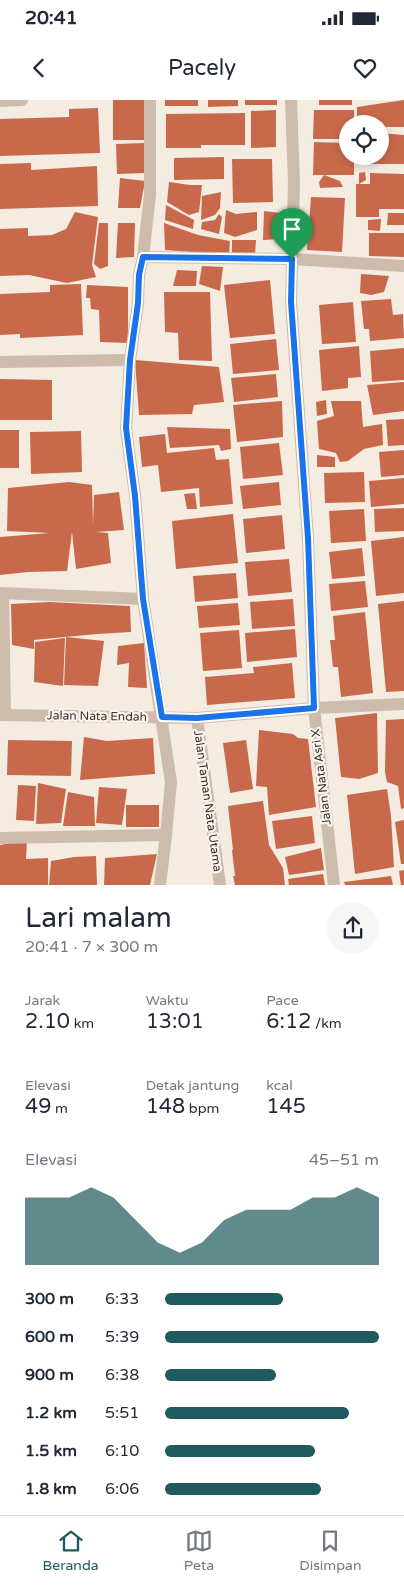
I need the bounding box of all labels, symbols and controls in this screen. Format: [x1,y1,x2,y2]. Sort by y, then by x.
text: 20:41 [25,7,78,29]
icon: back [25,54,53,82]
icon: heart [351,54,379,82]
text: Pacely [168,55,236,81]
map controls [339,115,389,165]
button: locate [339,115,389,165]
pin [271,208,313,259]
icon: arrive [278,215,306,243]
street label: Jalan Nata Endah [47,708,147,724]
street label: Jalan Nata Asri X [308,728,334,826]
street label: Jalan Taman Nata Utama [191,729,225,873]
text: Lari malam [25,901,172,935]
button: share [327,902,379,954]
text: 20:41 · 7 × 300 m [25,937,158,957]
text: Jarak [25,992,60,1009]
text: Waktu [146,992,189,1009]
text: Pace [266,992,299,1009]
text: 2.10 [25,1009,70,1034]
text: 13:01 [146,1009,204,1034]
text: 6:12 [266,1009,311,1034]
text: km [70,1015,94,1032]
text: /km [311,1015,342,1032]
text: Elevasi [25,1077,71,1094]
text: Detak jantung [146,1077,239,1094]
text: kcal [266,1077,293,1094]
text: 49 [25,1094,51,1119]
text: 148 [146,1094,185,1119]
text: 145 [266,1094,306,1119]
text: m [51,1100,68,1117]
text: bpm [185,1100,219,1117]
text: Elevasi [25,1150,77,1170]
text: 45–51 m [309,1150,379,1170]
text: 300 m [25,1289,74,1309]
text: 6:33 [105,1289,139,1309]
text: 600 m [25,1327,74,1347]
text: 5:39 [105,1327,139,1347]
text: 900 m [25,1365,74,1385]
text: 6:38 [105,1365,139,1385]
text: 1.2 km [25,1403,77,1423]
text: 5:51 [105,1403,139,1423]
text: 1.5 km [25,1441,77,1461]
text: 6:10 [105,1441,139,1461]
text: 1.8 km [25,1479,77,1499]
text: 6:06 [105,1479,139,1499]
tab: Beranda [43,1527,99,1574]
tab: Peta [184,1527,214,1574]
tab: Disimpan [299,1527,361,1574]

